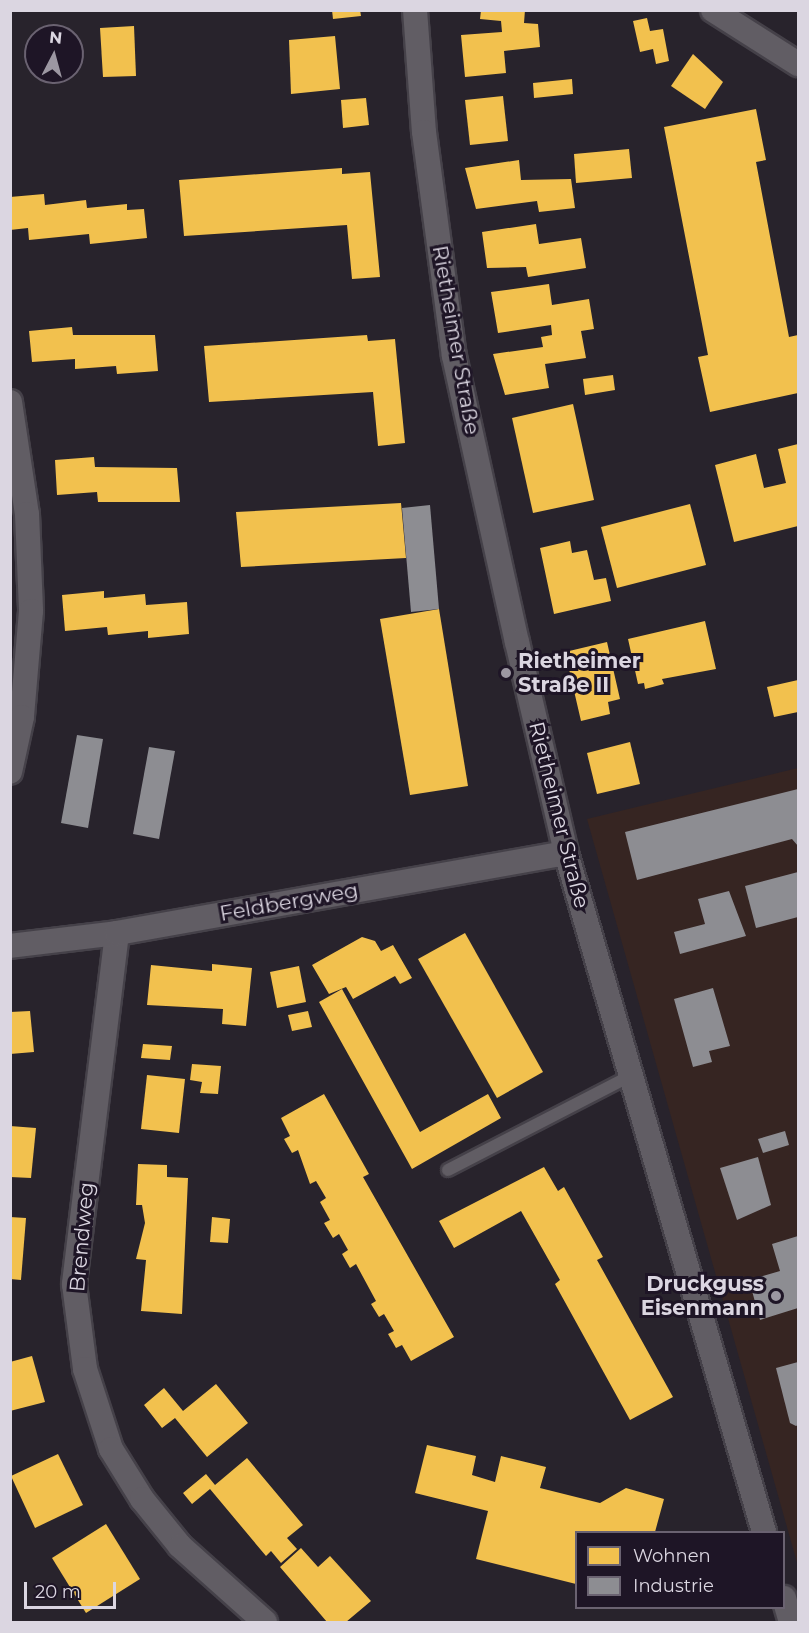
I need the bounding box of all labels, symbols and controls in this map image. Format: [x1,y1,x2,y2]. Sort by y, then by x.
north arrow [24,24,84,84]
text: N [48,27,63,48]
street label: Rietheimer Straße [427,243,485,437]
place label: Rietheimer Straße II [518,648,641,698]
marker: Rietheimer Straße II [499,666,513,680]
street label: Rietheimer Straße [524,719,594,911]
street label: Feldbergweg [218,877,360,927]
street label: Brendweg [65,1181,99,1293]
place label: Druckguss Eisenmann [641,1271,764,1321]
marker: Druckguss Eisenmann [769,1289,783,1303]
legend [575,1531,785,1609]
text: Wohnen [633,1545,711,1567]
scale bar [27,1570,118,1608]
text: Industrie [633,1575,714,1597]
text: 20 m [35,1581,81,1603]

